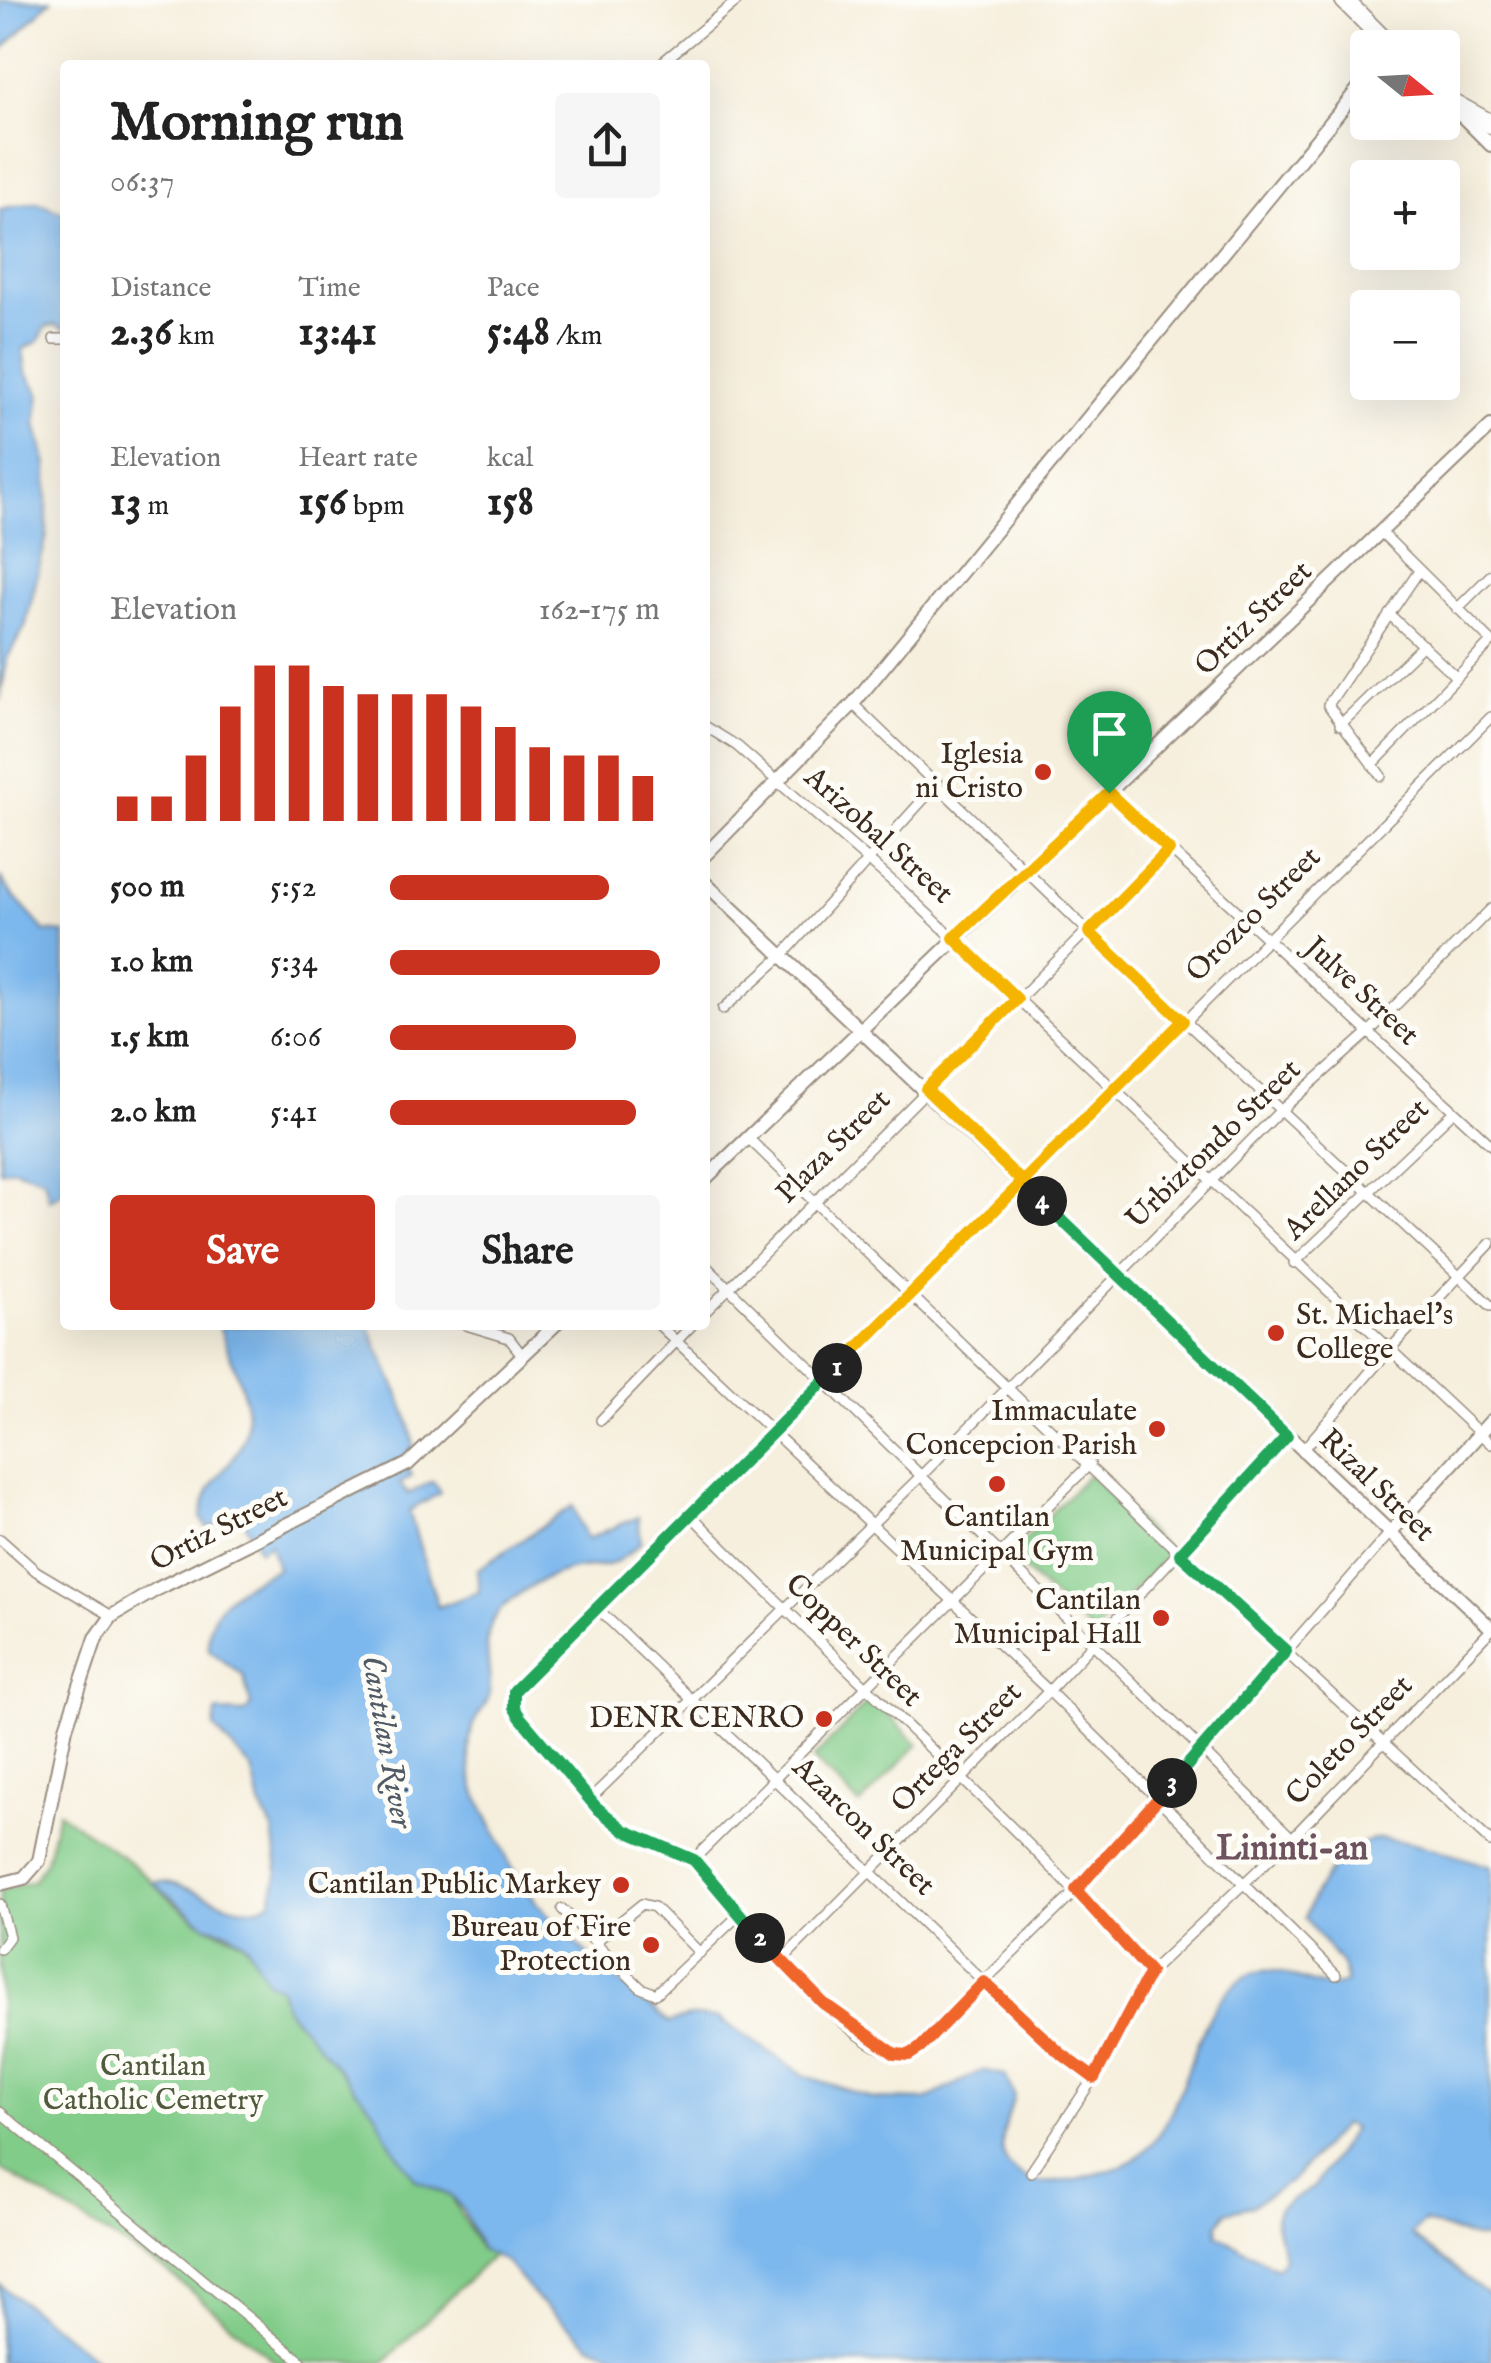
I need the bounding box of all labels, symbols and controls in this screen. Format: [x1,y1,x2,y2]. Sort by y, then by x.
north arrow [1350,30,1460,140]
map controls [1350,30,1460,400]
text: Morning run [110,89,404,159]
button: share [555,93,660,198]
button: + [1350,160,1460,270]
text: 06:37 [110,162,175,203]
text: Distance [110,271,211,306]
text: Time [298,271,361,306]
text: Pace [487,271,540,306]
button: − [1350,290,1460,400]
text: 2.36 [110,306,172,359]
text: 13:41 [298,306,377,359]
text: 5:48 [487,306,550,359]
text: km [172,319,215,354]
text: /km [550,319,602,354]
text: Elevation [110,441,221,476]
text: Heart rate [298,441,418,476]
text: kcal [487,441,533,476]
text: 13 [110,476,141,529]
text: 156 [298,476,347,529]
text: 158 [487,476,534,529]
text: m [141,489,169,524]
text: bpm [347,489,405,524]
street label: Ortiz Street [1187,554,1321,684]
text: Elevation [110,590,237,631]
text: 162–175 m [539,590,660,631]
pin [1067,691,1152,794]
icon: arrive [1082,706,1137,761]
place label: Iglesia ni Cristo [915,736,1023,808]
street label: Arizobal Street [795,758,960,913]
marker: Iglesia ni Cristo [1032,761,1054,783]
street label: Orozco Street [1178,839,1330,991]
text: 500 m [110,867,185,908]
text: 5:52 [270,867,317,908]
street label: Julve Street [1294,927,1426,1055]
text: 1.0 km [110,942,193,983]
text: 5:34 [270,942,318,983]
text: 1.5 km [110,1017,189,1058]
text: 6:06 [270,1017,321,1058]
street label: Urbiztondo Street [1118,1052,1310,1238]
street label: Plaza Street [769,1082,899,1212]
street label: Arellano Street [1276,1091,1438,1250]
text: 2.0 km [110,1092,196,1133]
text: 5:41 [270,1092,318,1133]
pin: 4 [1017,1176,1067,1226]
text: 4 [1035,1183,1049,1218]
button: Save [110,1195,375,1310]
button: Share [395,1195,660,1310]
place label: St. Michael's College [1296,1297,1453,1369]
marker: St. Michael's College [1265,1322,1287,1344]
pin: 1 [812,1343,862,1393]
text: 1 [832,1350,842,1385]
place label: Immaculate Concepcion Parish [906,1393,1137,1465]
marker: Immaculate Concepcion Parish [1146,1418,1168,1440]
street label: Rizal Street [1310,1421,1442,1551]
marker: Cantilan Municipal Gym [986,1473,1008,1495]
street label: Ortiz Street [144,1479,294,1581]
place label: Cantilan Municipal Gym [900,1499,1094,1571]
street label: Copper Street [776,1566,930,1716]
place label: Cantilan Municipal Hall [954,1582,1142,1654]
marker: Cantilan Municipal Hall [1150,1607,1172,1629]
water label: Cantilan River [351,1652,422,1834]
street label: Coleto Street [1278,1668,1422,1814]
street label: Ortega Street [883,1674,1031,1822]
place label: DENR CENRO [589,1700,804,1738]
marker: DENR CENRO [813,1708,835,1730]
street label: Azarcon Street [783,1749,942,1905]
pin: 3 [1147,1758,1197,1808]
text: 3 [1167,1765,1177,1800]
district label: Lininti-an [1216,1827,1368,1872]
place label: Cantilan Public Markey [308,1866,601,1904]
marker: Cantilan Public Markey [610,1874,632,1896]
place label: Bureau of Fire Protection [450,1909,631,1981]
pin: 2 [735,1913,785,1963]
text: 2 [753,1920,767,1955]
marker: Bureau of Fire Protection [640,1934,662,1956]
park label: Cantilan Catholic Cemetry [43,2048,263,2120]

